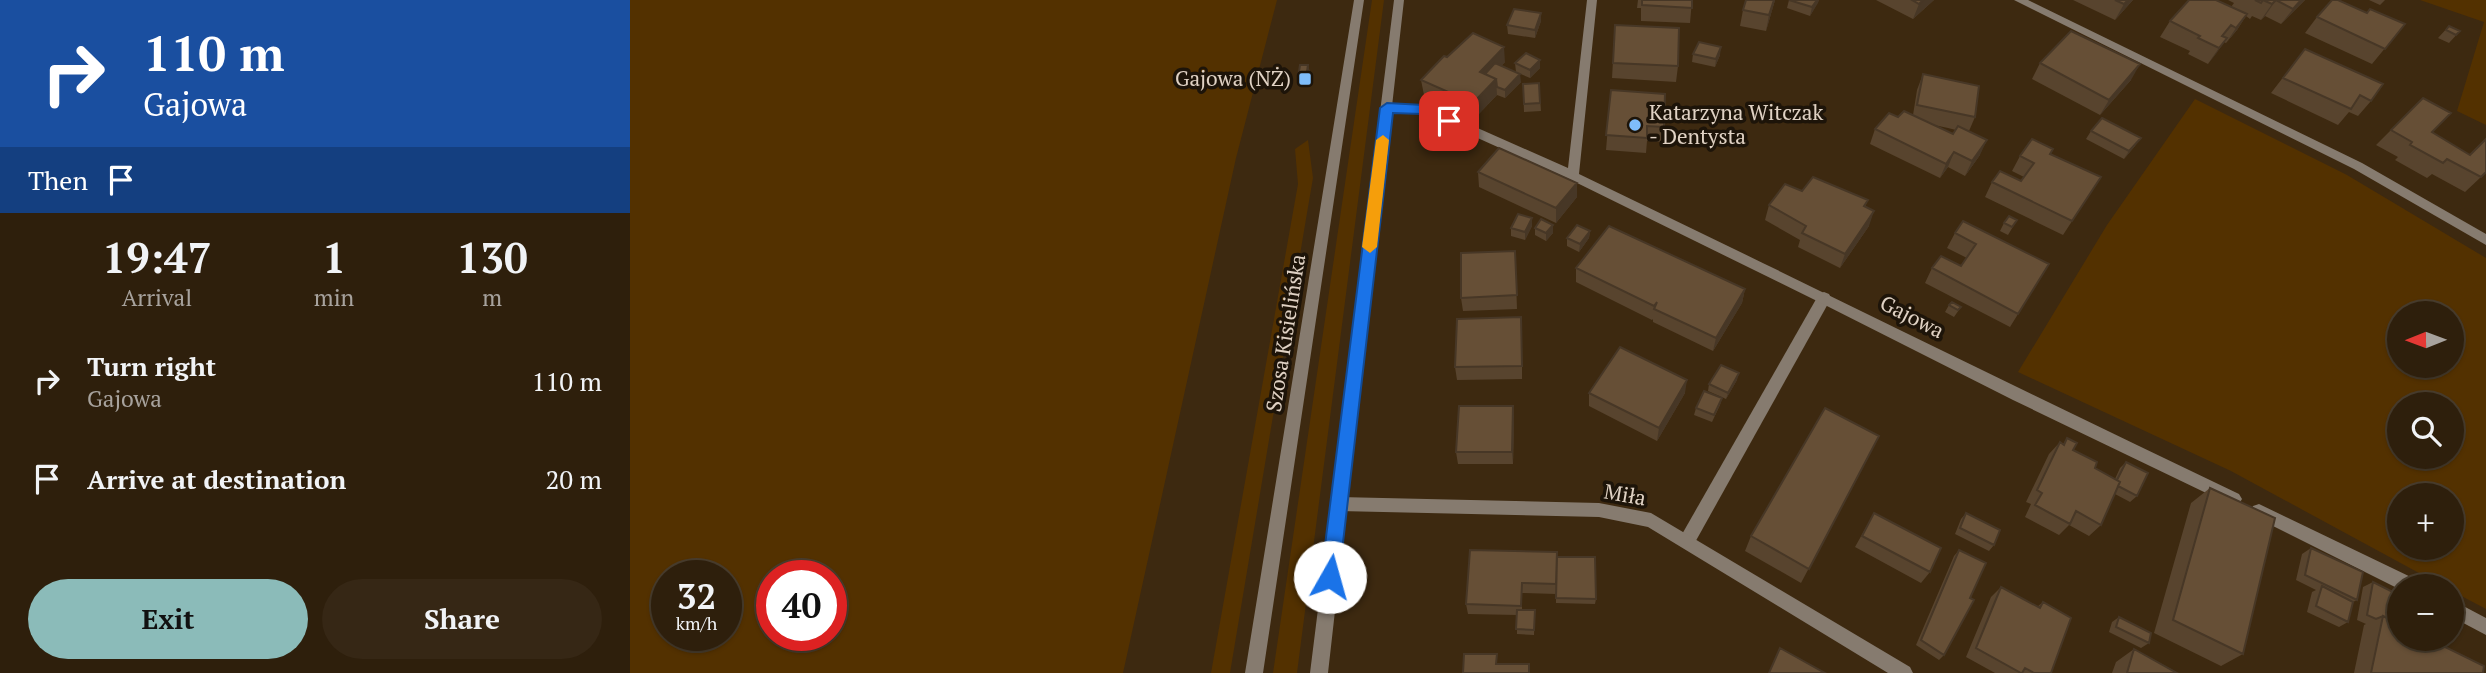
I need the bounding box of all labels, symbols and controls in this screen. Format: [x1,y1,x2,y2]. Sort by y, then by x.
text: 110 m [143,20,285,85]
icon: right [28,28,119,119]
place label: Gajowa (NŻ) [1175,64,1291,92]
marker: Gajowa (NŻ) [1297,71,1313,87]
text: Gajowa [143,83,247,125]
pin [1419,91,1479,151]
place label: Katarzyna Witczak - Dentysta [1649,98,1823,150]
icon: arrive [1430,102,1468,140]
marker: Katarzyna Witczak - Dentysta [1627,117,1643,133]
icon: arrive [102,161,140,199]
text: Then [28,163,88,197]
text: 19:47 [102,229,212,285]
text: 1 [322,229,346,285]
text: 130 [457,229,528,285]
street label: Szosa Kisielińska [1259,252,1311,414]
text: Arrival [122,282,192,313]
text: min [314,282,354,313]
text: m [482,282,502,313]
street label: Gajowa [1876,288,1950,344]
north arrow [2387,301,2464,378]
map controls [2387,301,2464,651]
text: Turn right [87,349,216,383]
icon: right [28,362,66,400]
text: 110 m [532,364,602,398]
text: Gajowa [87,383,162,414]
button: search [2387,392,2464,469]
icon: arrive [28,460,66,498]
text: Arrive at destination [87,462,346,496]
text: 20 m [546,462,602,496]
street label: Miła [1602,477,1649,512]
button: + [2387,483,2464,560]
position arrow [1293,540,1367,614]
speed limit sign: 40 [756,560,847,651]
text: 32 [677,573,716,619]
button: − [2387,574,2464,651]
button: Exit [28,579,308,659]
button: Share [322,579,602,659]
text: km/h [676,611,717,635]

